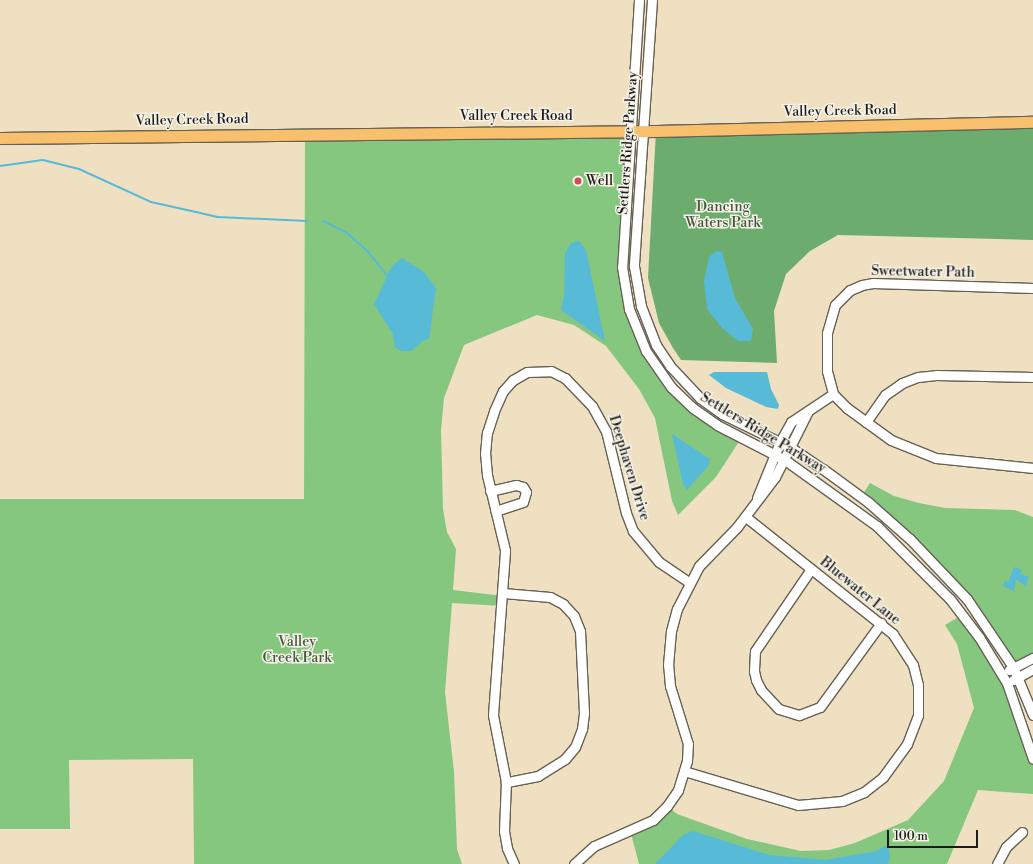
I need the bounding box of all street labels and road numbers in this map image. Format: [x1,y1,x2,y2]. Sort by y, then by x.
street label: Settlers Ridge Parkway [615,71,641,215]
street label: Valley Creek Road [783,102,897,120]
street label: Valley Creek Road [459,108,573,124]
street label: Valley Creek Road [135,111,249,129]
street label: Sweetwater Path [871,263,975,281]
street label: Settlers Ridge Parkway [697,389,829,477]
street label: Deephaven Drive [605,413,653,523]
street label: Bluewater Lane [816,553,904,629]

